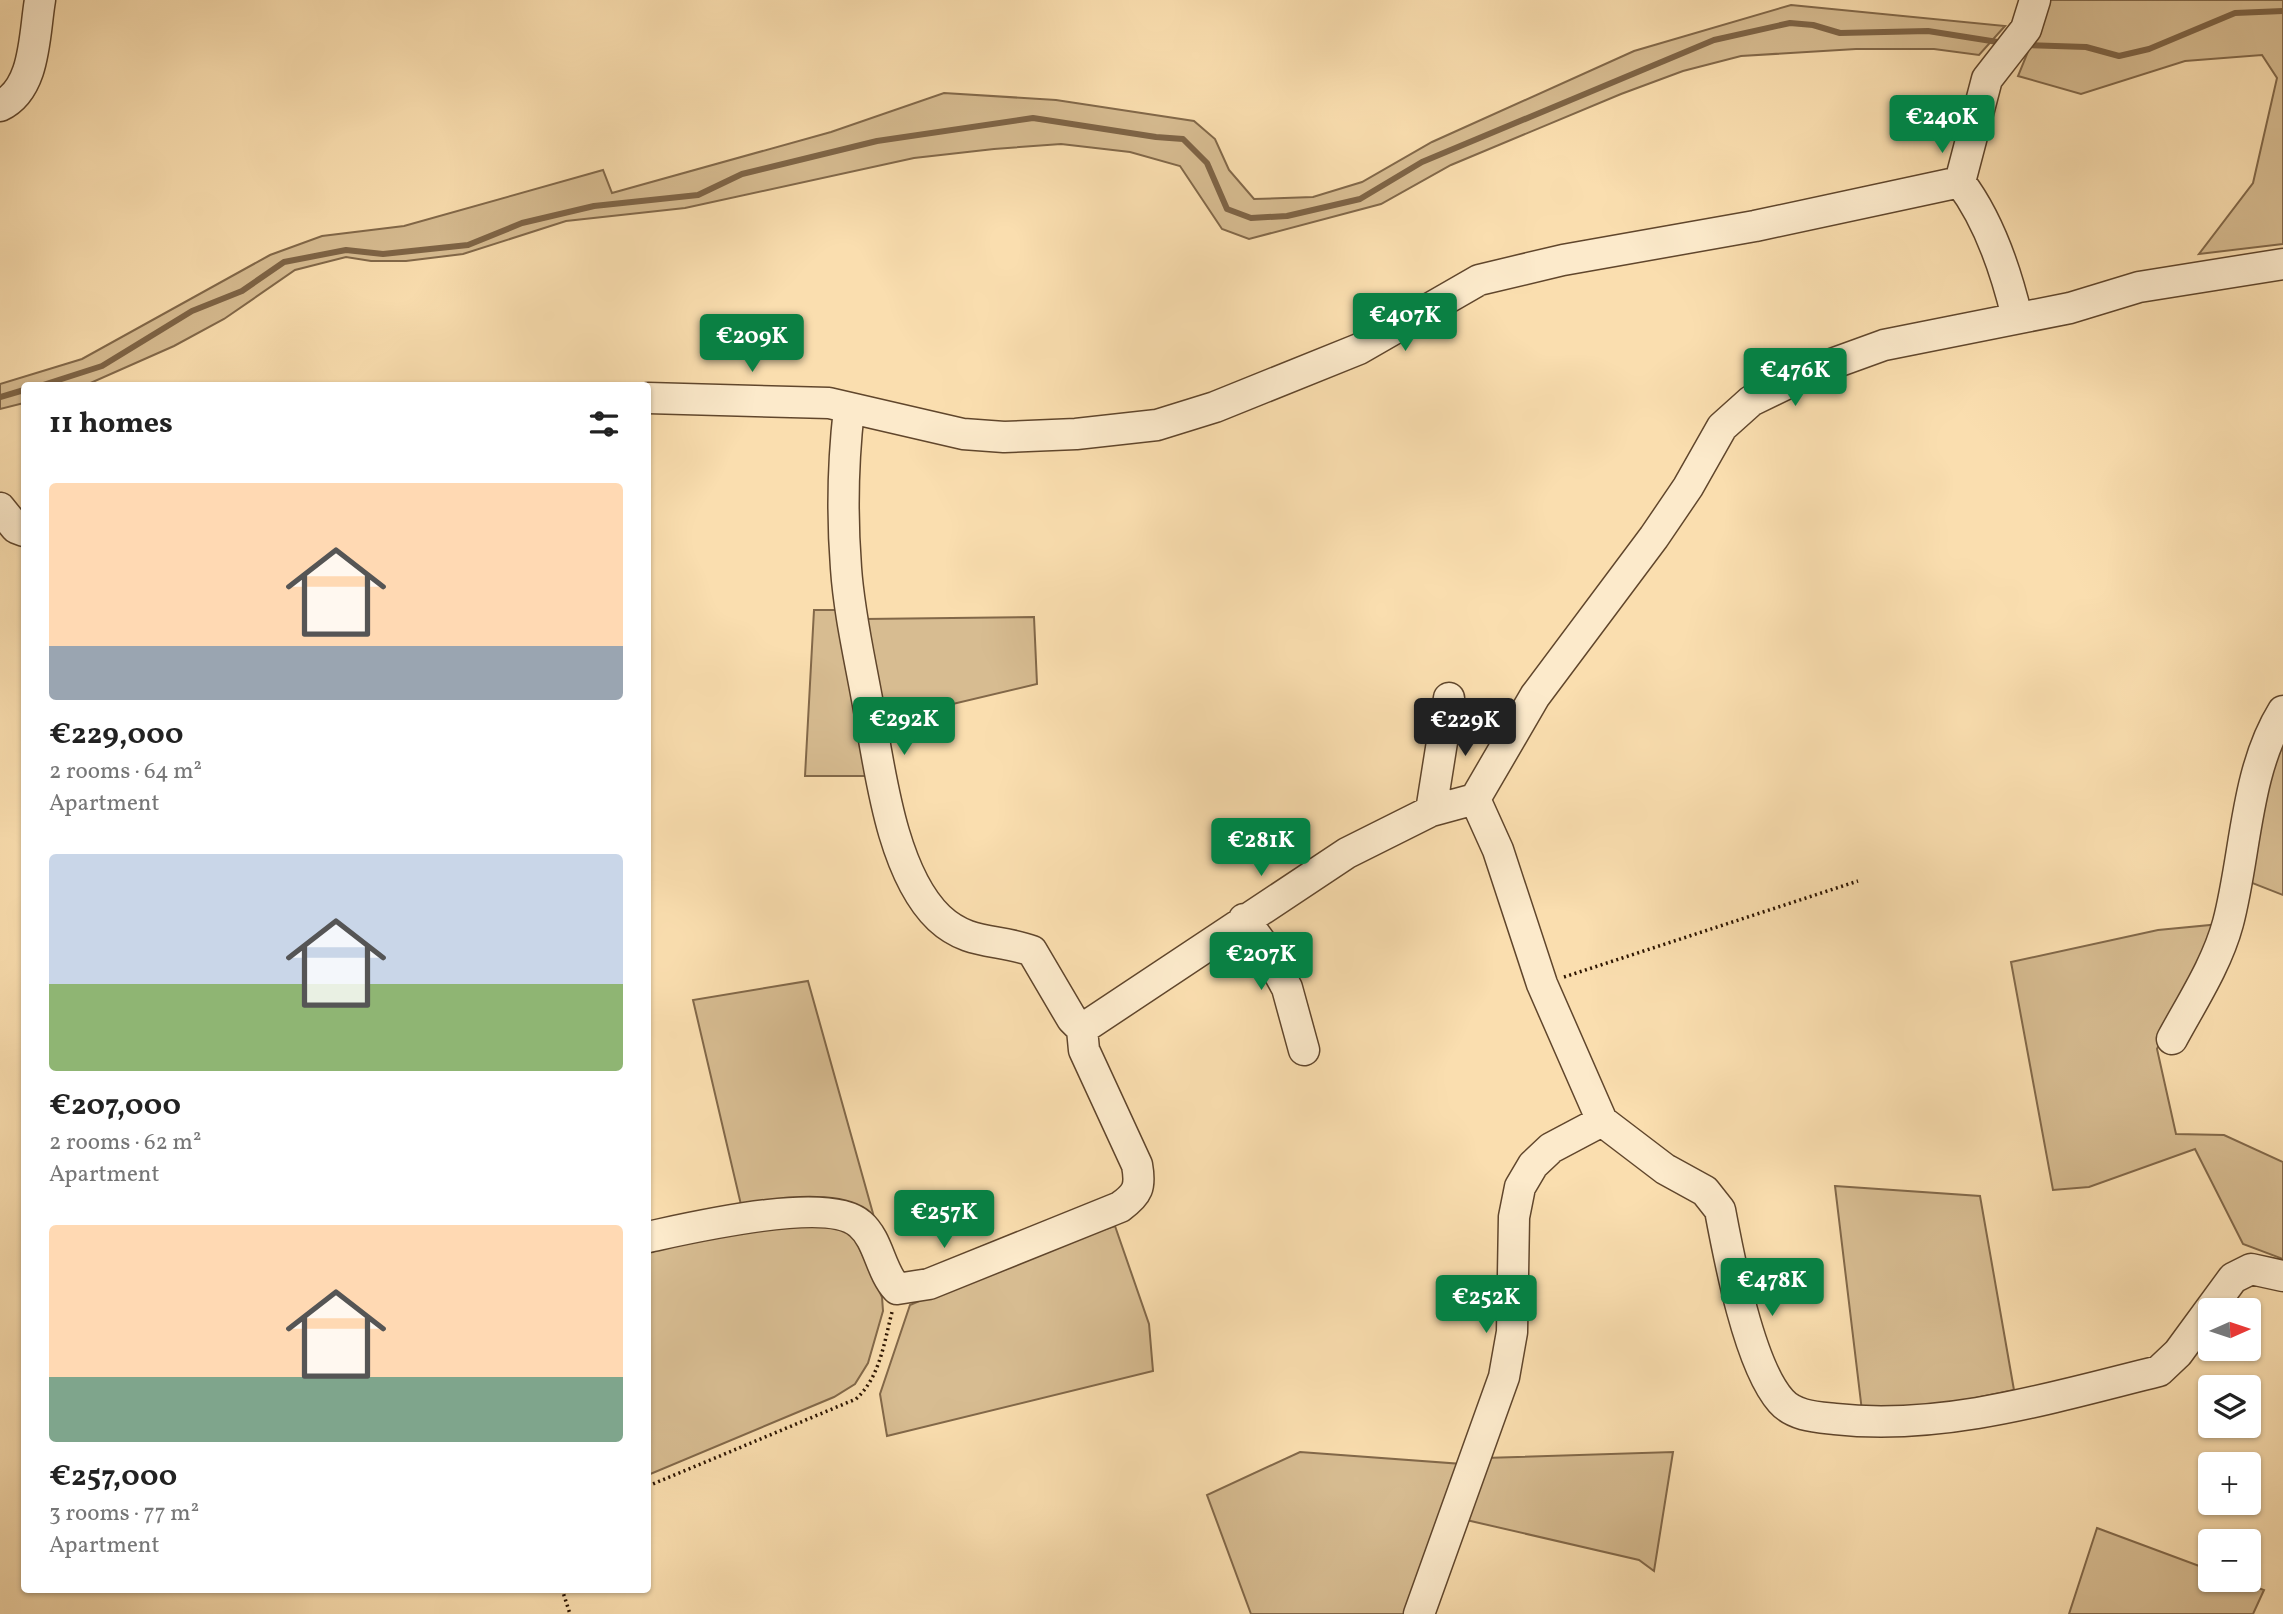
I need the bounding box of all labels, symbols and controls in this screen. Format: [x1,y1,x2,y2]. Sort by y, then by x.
pin: €240K [1893,96,1991,155]
text: €240K [1906,102,1978,134]
pin: €407K [1356,294,1454,353]
text: €407K [1369,300,1441,332]
pin: €209K [703,314,801,374]
text: €209K [716,321,788,353]
pin: €476K [1746,348,1844,408]
text: €476K [1760,355,1830,387]
text: 11 homes [49,403,173,445]
icon: filters [585,405,623,443]
icon: home [273,529,399,655]
pin: €292K [855,698,953,757]
pin: €229K [1416,698,1514,758]
text: €292K [869,704,939,736]
text: €229K [1430,705,1500,737]
text: €229,000 [49,714,183,756]
text: 2 rooms · 64 m² [49,756,202,788]
text: Apartment [49,788,160,820]
pin: €281K [1212,818,1310,878]
text: €281K [1227,825,1295,857]
icon: home [273,900,399,1026]
pin: €207K [1212,932,1310,992]
text: €207K [1226,939,1296,971]
text: €207,000 [49,1085,181,1127]
text: 2 rooms · 62 m² [49,1127,201,1159]
text: Apartment [49,1159,160,1191]
pin: €257K [895,1190,993,1250]
text: €257K [910,1197,978,1229]
pin: €478K [1723,1258,1821,1318]
text: €478K [1737,1265,1807,1297]
icon: home [273,1271,399,1397]
pin: €252K [1437,1276,1535,1335]
text: €252K [1452,1282,1520,1314]
north arrow [2198,1298,2261,1362]
map controls [2198,1298,2261,1592]
button: layers [2198,1375,2261,1438]
button: + [2198,1452,2261,1515]
text: €257,000 [49,1456,177,1498]
text: 3 rooms · 77 m² [49,1498,199,1530]
button: − [2198,1529,2261,1592]
text: Apartment [49,1530,160,1562]

